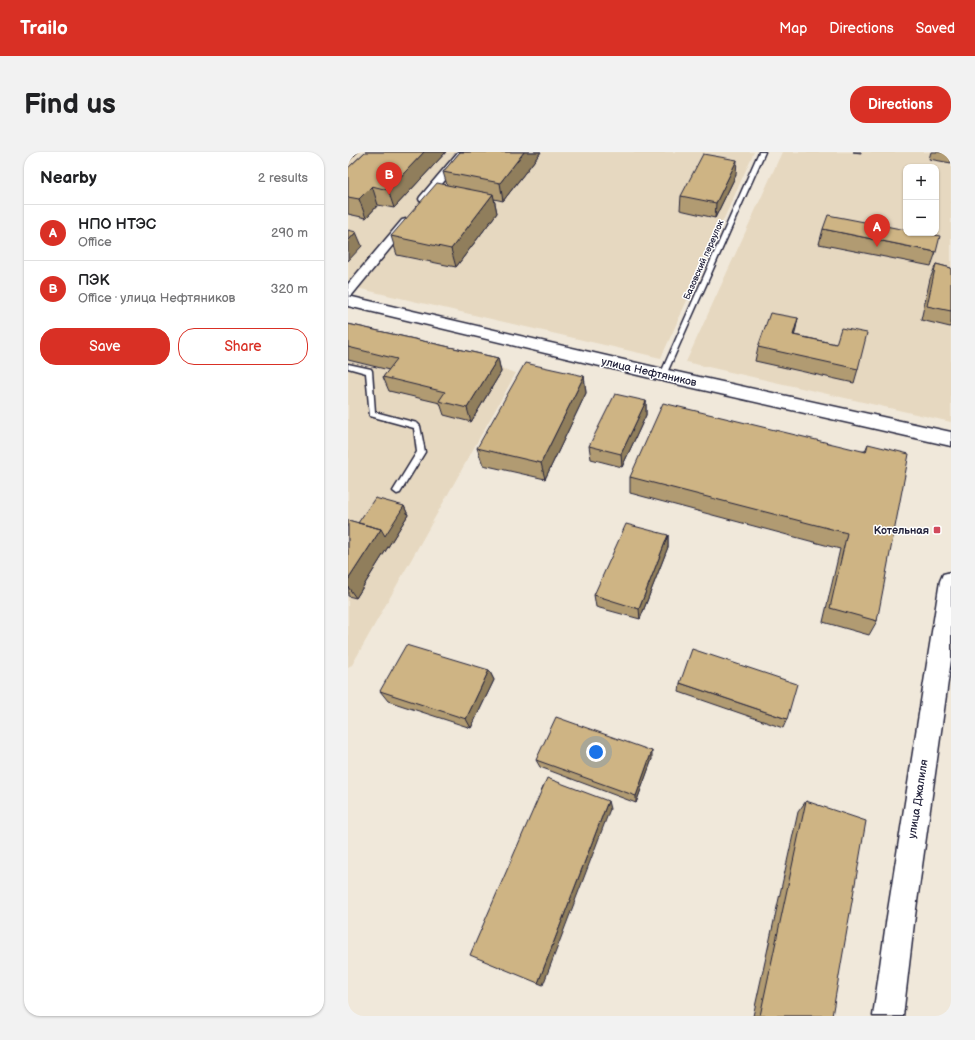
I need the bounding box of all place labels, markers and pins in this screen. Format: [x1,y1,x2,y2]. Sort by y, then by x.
pin: B [376,162,402,195]
pin: A [864,214,890,247]
place label: Котельная [874,524,929,537]
marker: Котельная [932,525,942,535]

